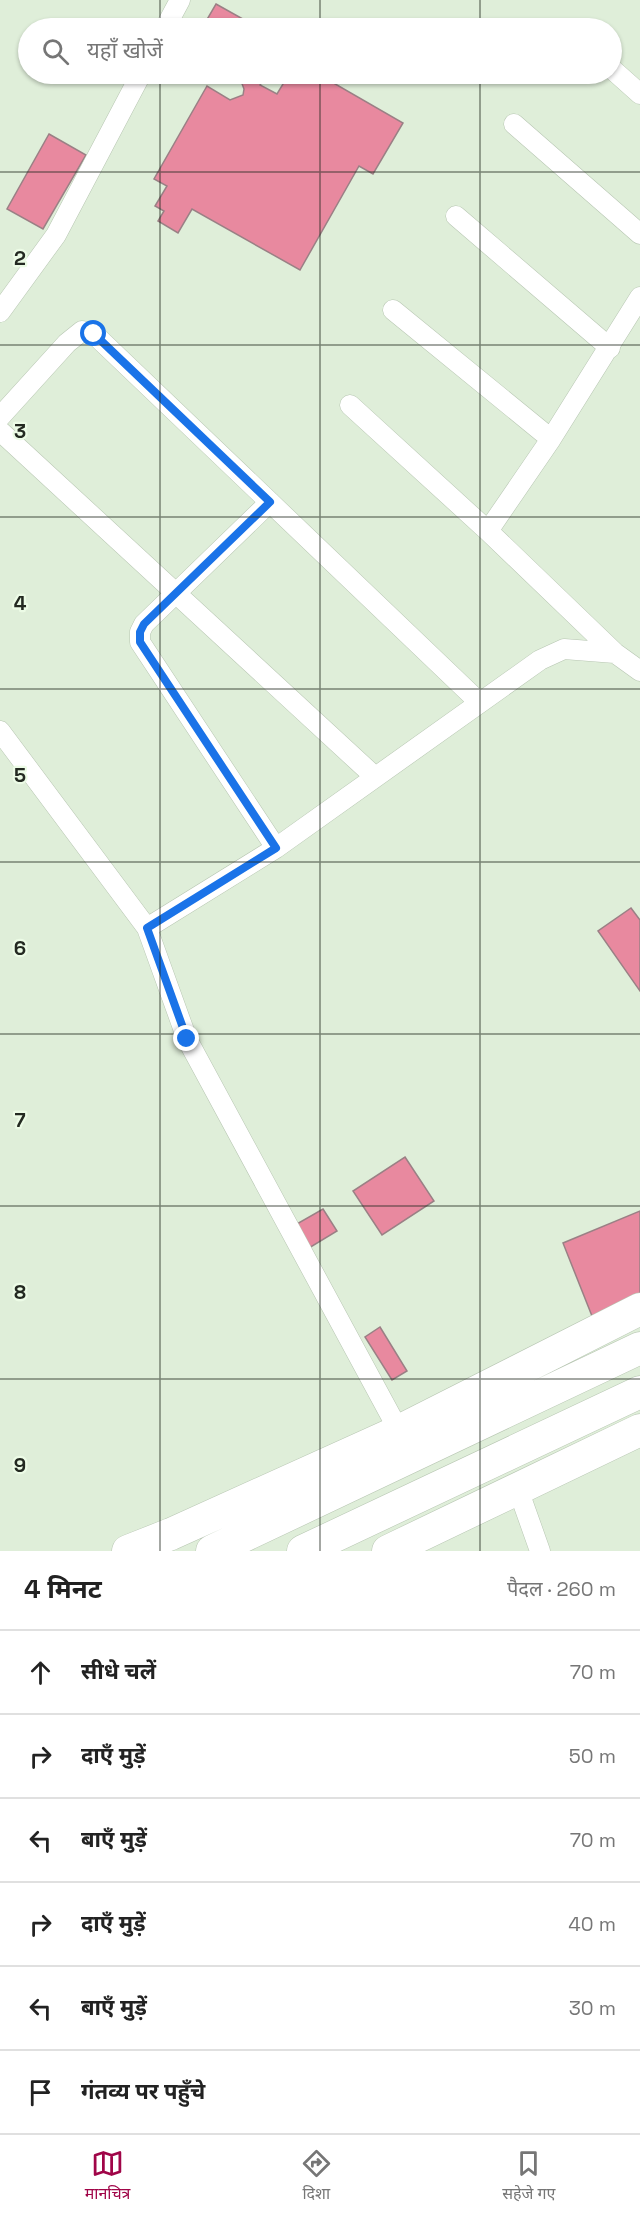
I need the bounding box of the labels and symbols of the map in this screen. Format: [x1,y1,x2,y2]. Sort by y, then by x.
text: 2 [14,245,26,271]
route start [80,320,106,346]
text: 3 [14,418,26,444]
text: 4 [14,590,27,616]
text: 5 [14,762,26,788]
text: 6 [14,935,26,961]
route end [173,1025,199,1051]
text: 7 [14,1107,26,1133]
text: 8 [14,1279,26,1305]
text: 9 [14,1452,26,1478]

